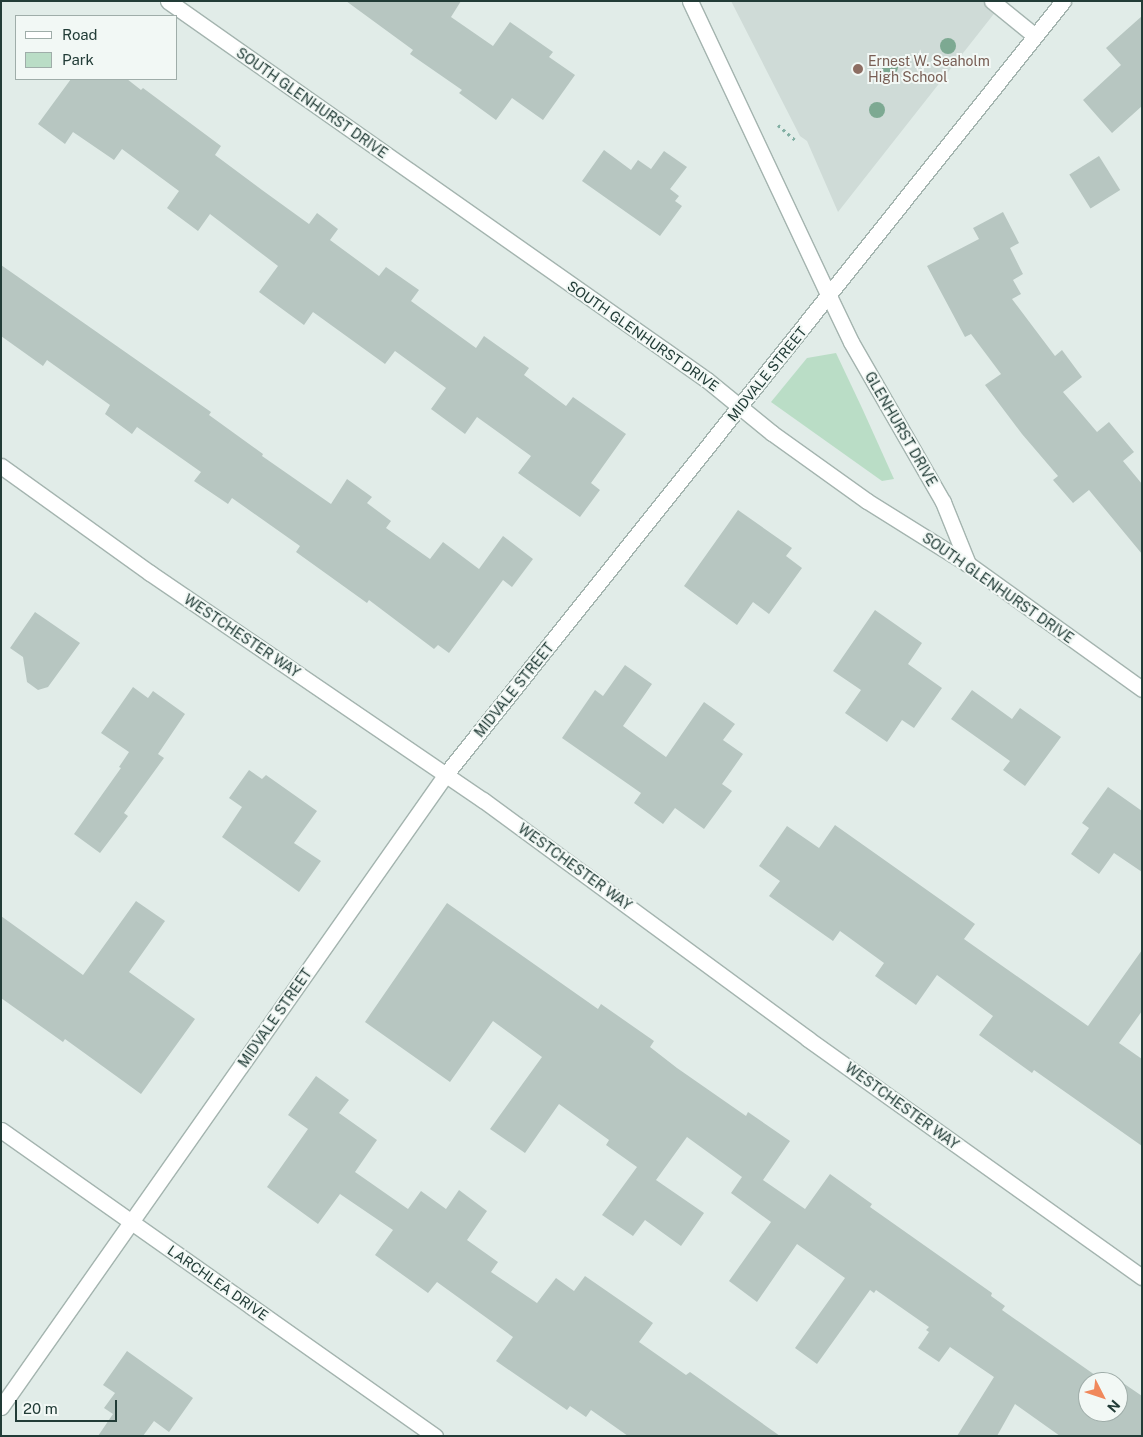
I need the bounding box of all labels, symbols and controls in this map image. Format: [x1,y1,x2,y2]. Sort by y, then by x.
legend [15,15,178,80]
text: Road [62,26,98,43]
street label: SOUTH GLENHURST DRIVE [233,44,391,162]
text: Park [62,51,94,68]
place label: Ernest W. Seaholm High School [868,53,990,85]
marker: Ernest W. Seaholm High School [852,63,864,75]
street label: SOUTH GLENHURST DRIVE [564,277,722,395]
street label: MIDVALE STREET [724,323,810,425]
street label: GLENHURST DRIVE [861,369,941,489]
street label: SOUTH GLENHURST DRIVE [919,529,1077,647]
street label: WESTCHESTER WAY [181,591,303,681]
street label: MIDVALE STREET [471,639,557,741]
street label: WESTCHESTER WAY [515,820,635,914]
street label: MIDVALE STREET [235,965,315,1071]
street label: WESTCHESTER WAY [842,1059,962,1153]
street label: LARCHLEA DRIVE [164,1242,272,1324]
north arrow [1078,1372,1128,1422]
scale bar [18,1390,120,1422]
text: N [1104,1397,1123,1416]
text: 20 m [23,1400,58,1417]

